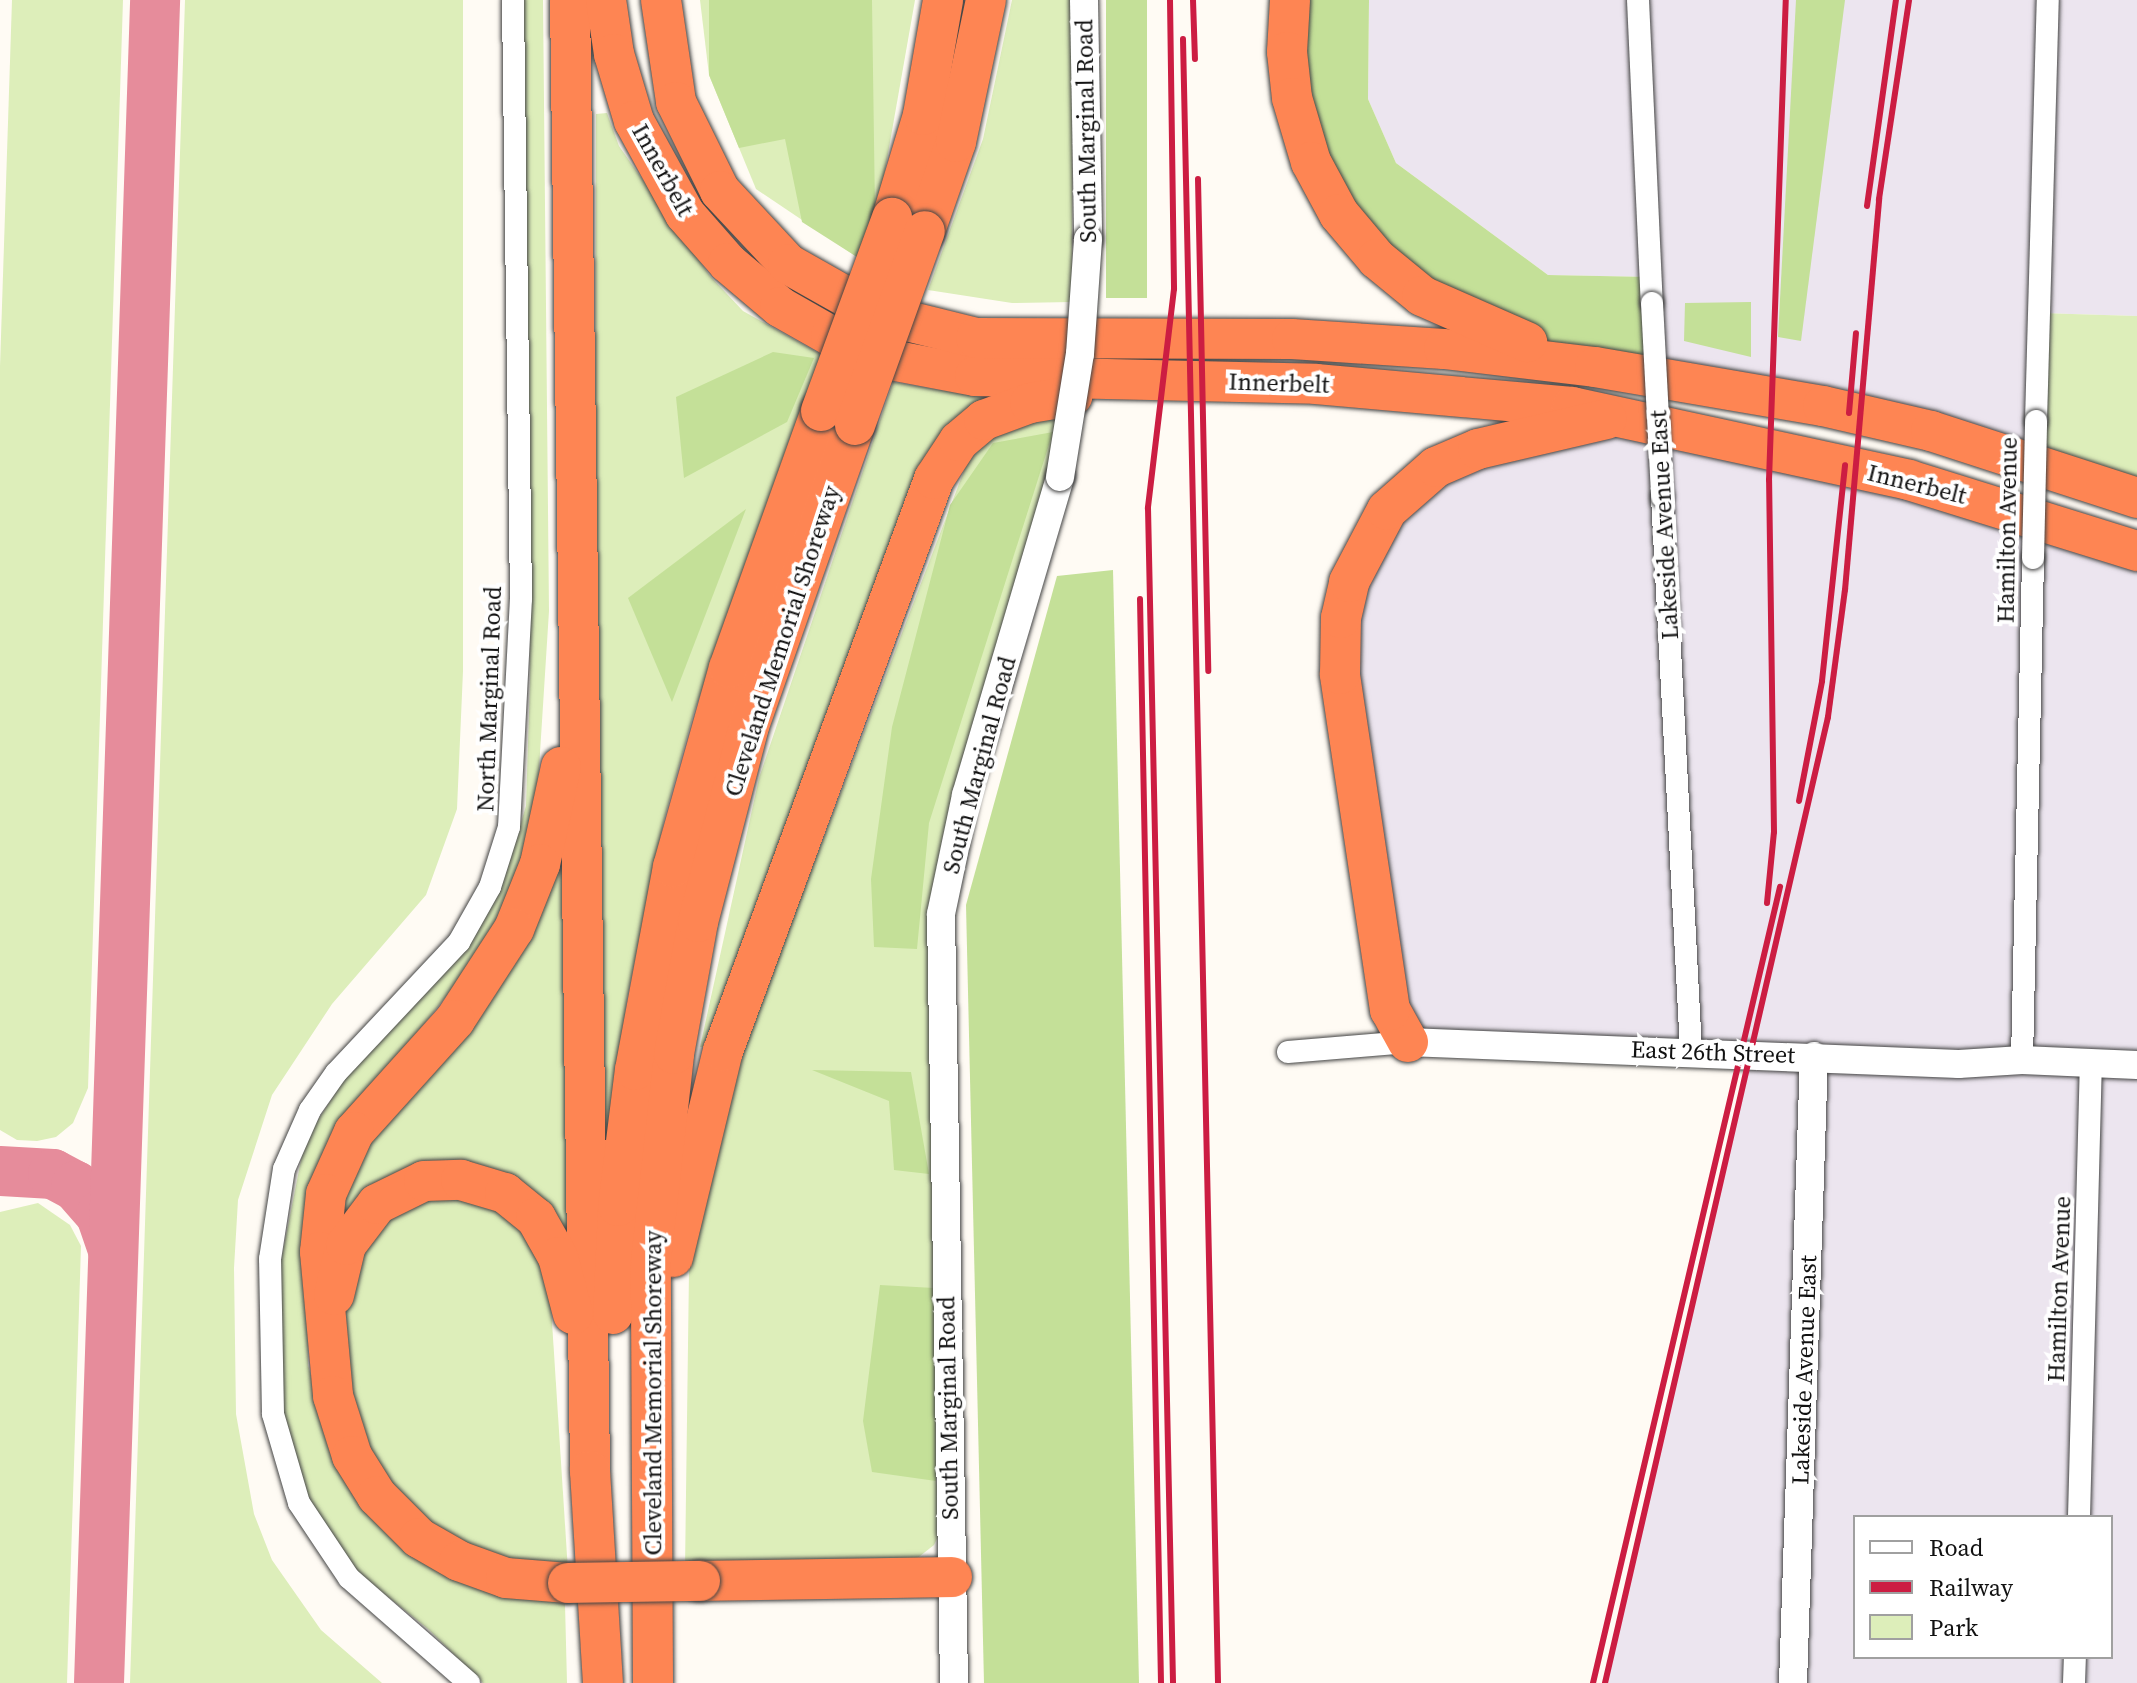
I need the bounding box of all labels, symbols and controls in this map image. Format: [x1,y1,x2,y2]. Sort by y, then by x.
street label: South Marginal Road [1070,19,1102,243]
street label: Innerbelt [626,119,700,221]
street label: Innerbelt [1228,367,1330,399]
street label: Lakeside Avenue East [1644,410,1684,640]
street label: Hamilton Avenue [1991,437,2023,623]
street label: Innerbelt [1865,458,1969,510]
street label: Cleveland Memorial Shoreway [718,482,846,800]
street label: North Marginal Road [471,586,507,812]
street label: South Marginal Road [936,653,1022,877]
street label: East 26th Street [1630,1035,1796,1069]
street label: Hamilton Avenue [2041,1195,2077,1383]
street label: Cleveland Memorial Shoreway [639,1231,667,1555]
street label: Lakeside Avenue East [1786,1255,1822,1485]
street label: South Marginal Road [932,1296,964,1520]
legend [1853,1515,2113,1659]
text: Road [1929,1531,1983,1564]
text: Railway [1929,1571,2013,1604]
text: Park [1929,1611,1978,1644]

